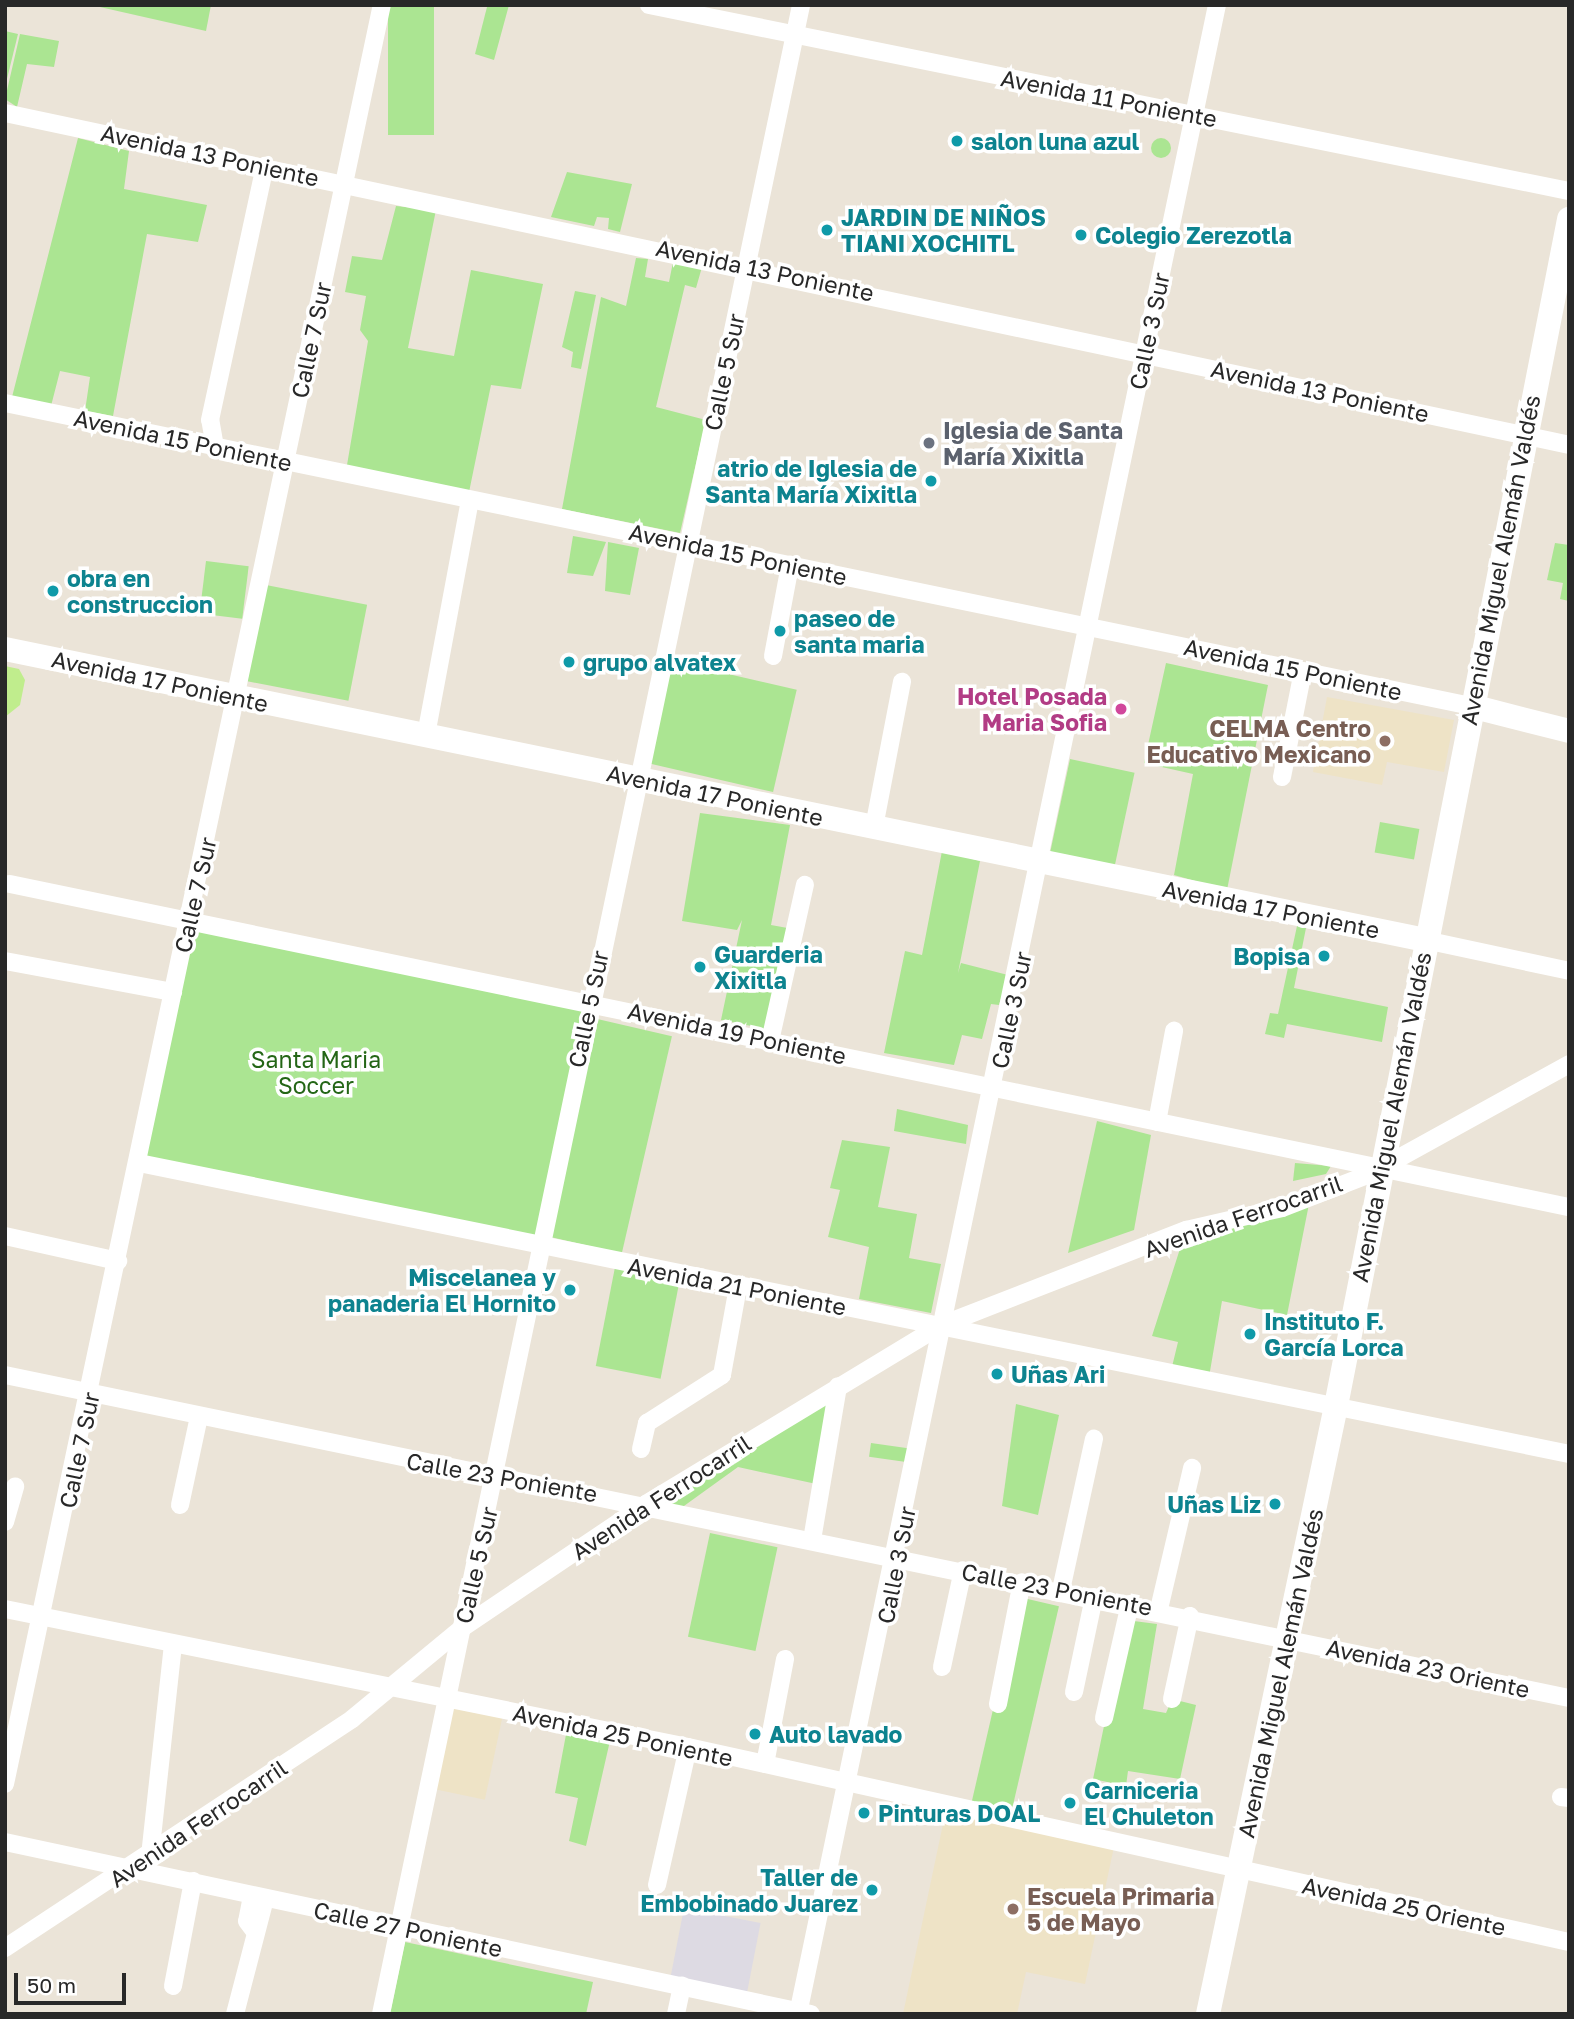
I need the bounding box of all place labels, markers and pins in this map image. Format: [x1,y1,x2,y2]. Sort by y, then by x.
place label: salon luna azul [971,127,1139,155]
marker: salon luna azul [949,133,965,149]
place label: JARDIN DE NIÑOS TIANI XOCHITL [841,203,1046,257]
place label: Colegio Zerezotla [1095,221,1292,249]
marker: JARDIN DE NIÑOS TIANI XOCHITL [819,222,835,238]
marker: Colegio Zerezotla [1073,227,1089,243]
place label: Iglesia de Santa María Xixitla [943,416,1123,470]
marker: Iglesia de Santa María Xixitla [921,435,937,451]
place label: atrio de Iglesia de Santa María Xixitla [705,454,917,508]
marker: atrio de Iglesia de Santa María Xixitla [923,473,939,489]
place label: obra en construccion [67,564,213,618]
marker: obra en construccion [45,583,61,599]
place label: paseo de santa maria [794,604,925,658]
marker: paseo de santa maria [772,623,788,639]
place label: grupo alvatex [583,648,736,676]
marker: grupo alvatex [561,654,577,670]
place label: Hotel Posada Maria Sofia [957,682,1107,736]
marker: Hotel Posada Maria Sofia [1113,701,1129,717]
place label: CELMA Centro Educativo Mexicano [1146,714,1371,768]
marker: CELMA Centro Educativo Mexicano [1377,733,1393,749]
place label: Guarderia Xixitla [714,940,823,994]
place label: Bopisa [1233,942,1310,970]
marker: Bopisa [1316,948,1332,964]
marker: Guarderia Xixitla [692,959,708,975]
place label: Miscelanea y panaderia El Hornito [328,1263,556,1317]
marker: Miscelanea y panaderia El Hornito [562,1282,578,1298]
place label: Instituto F. García Lorca [1264,1307,1404,1361]
marker: Instituto F. García Lorca [1242,1326,1258,1342]
place label: Uñas Ari [1011,1360,1105,1388]
marker: Uñas Ari [989,1366,1005,1382]
place label: Uñas Liz [1167,1490,1261,1518]
marker: Uñas Liz [1267,1496,1283,1512]
place label: Auto lavado [769,1720,902,1748]
marker: Auto lavado [747,1726,763,1742]
place label: Carniceria El Chuleton [1084,1776,1214,1830]
marker: Carniceria El Chuleton [1062,1795,1078,1811]
place label: Pinturas DOAL [878,1799,1040,1827]
marker: Pinturas DOAL [856,1805,872,1821]
place label: Taller de Embobinado Juarez [640,1863,858,1917]
marker: Taller de Embobinado Juarez [864,1882,880,1898]
place label: Escuela Primaria 5 de Mayo [1027,1882,1214,1936]
marker: Escuela Primaria 5 de Mayo [1005,1901,1021,1917]

